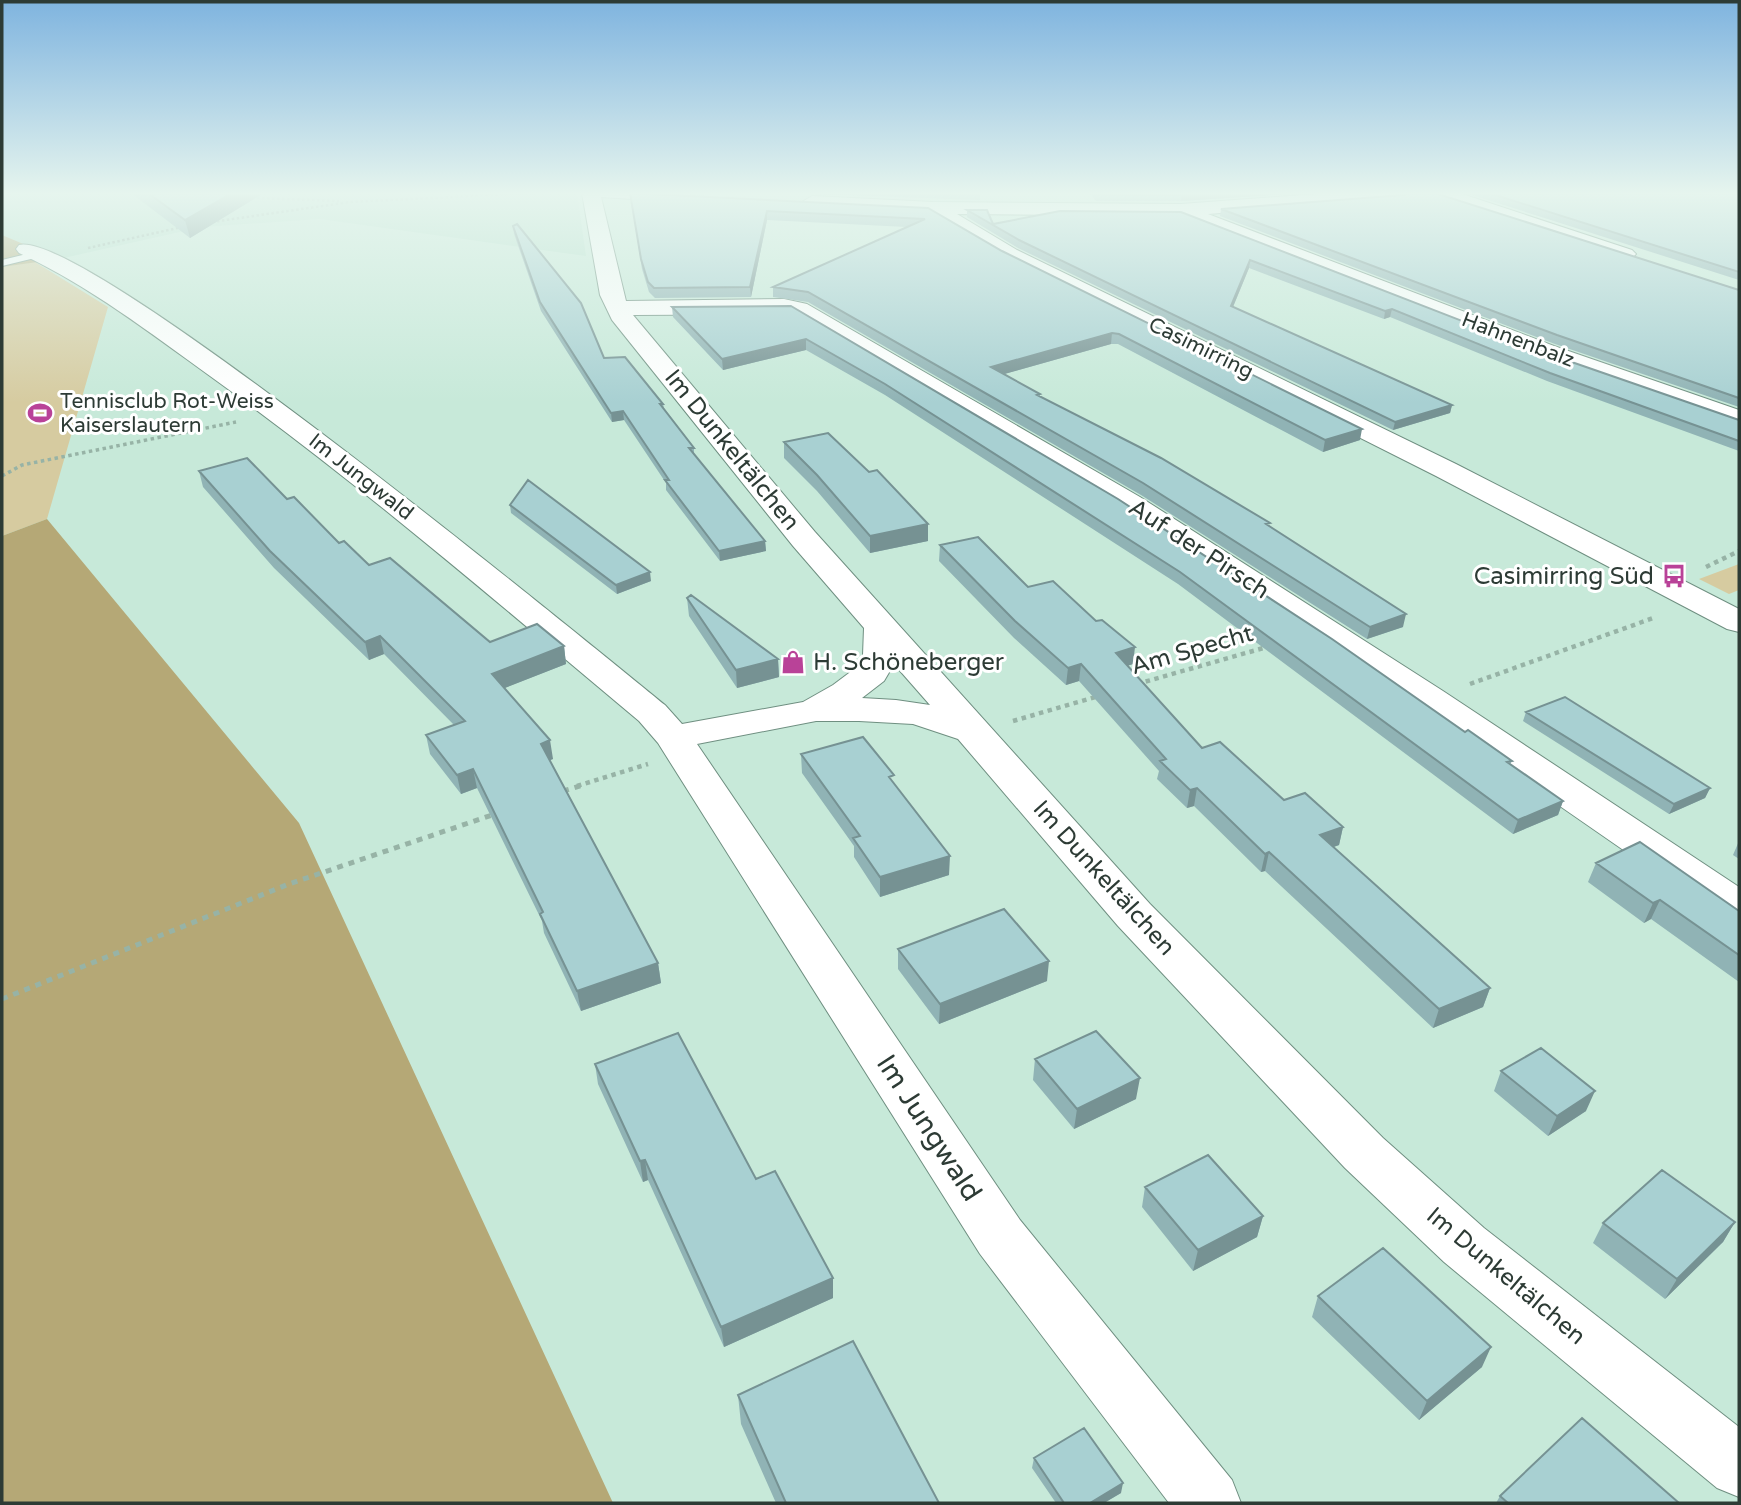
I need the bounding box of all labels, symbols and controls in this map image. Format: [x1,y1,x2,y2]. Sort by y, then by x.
street label: Hahnenbalz [1458,307,1578,373]
street label: Casimirring [1144,312,1258,384]
street label: Im Dunkeltälchen [658,364,806,536]
place label: Tennisclub Rot-Weiss Kaiserslautern [60,389,274,438]
sports icon: Tennisclub Rot-Weiss Kaiserslautern [26,399,54,427]
street label: Im Jungwald [304,428,418,526]
street label: Auf der Pirsch [1123,493,1275,605]
place label: Casimirring Süd [1474,562,1654,591]
bus stop icon: Casimirring Süd [1660,562,1688,590]
street label: Am Specht [1128,619,1256,681]
shop icon: H. Schöneberger [779,648,807,676]
place label: H. Schöneberger [813,648,1005,677]
street label: Im Dunkeltälchen [1027,794,1181,962]
street label: Im Jungwald [869,1048,989,1208]
street label: Im Dunkeltälchen [1421,1201,1591,1351]

